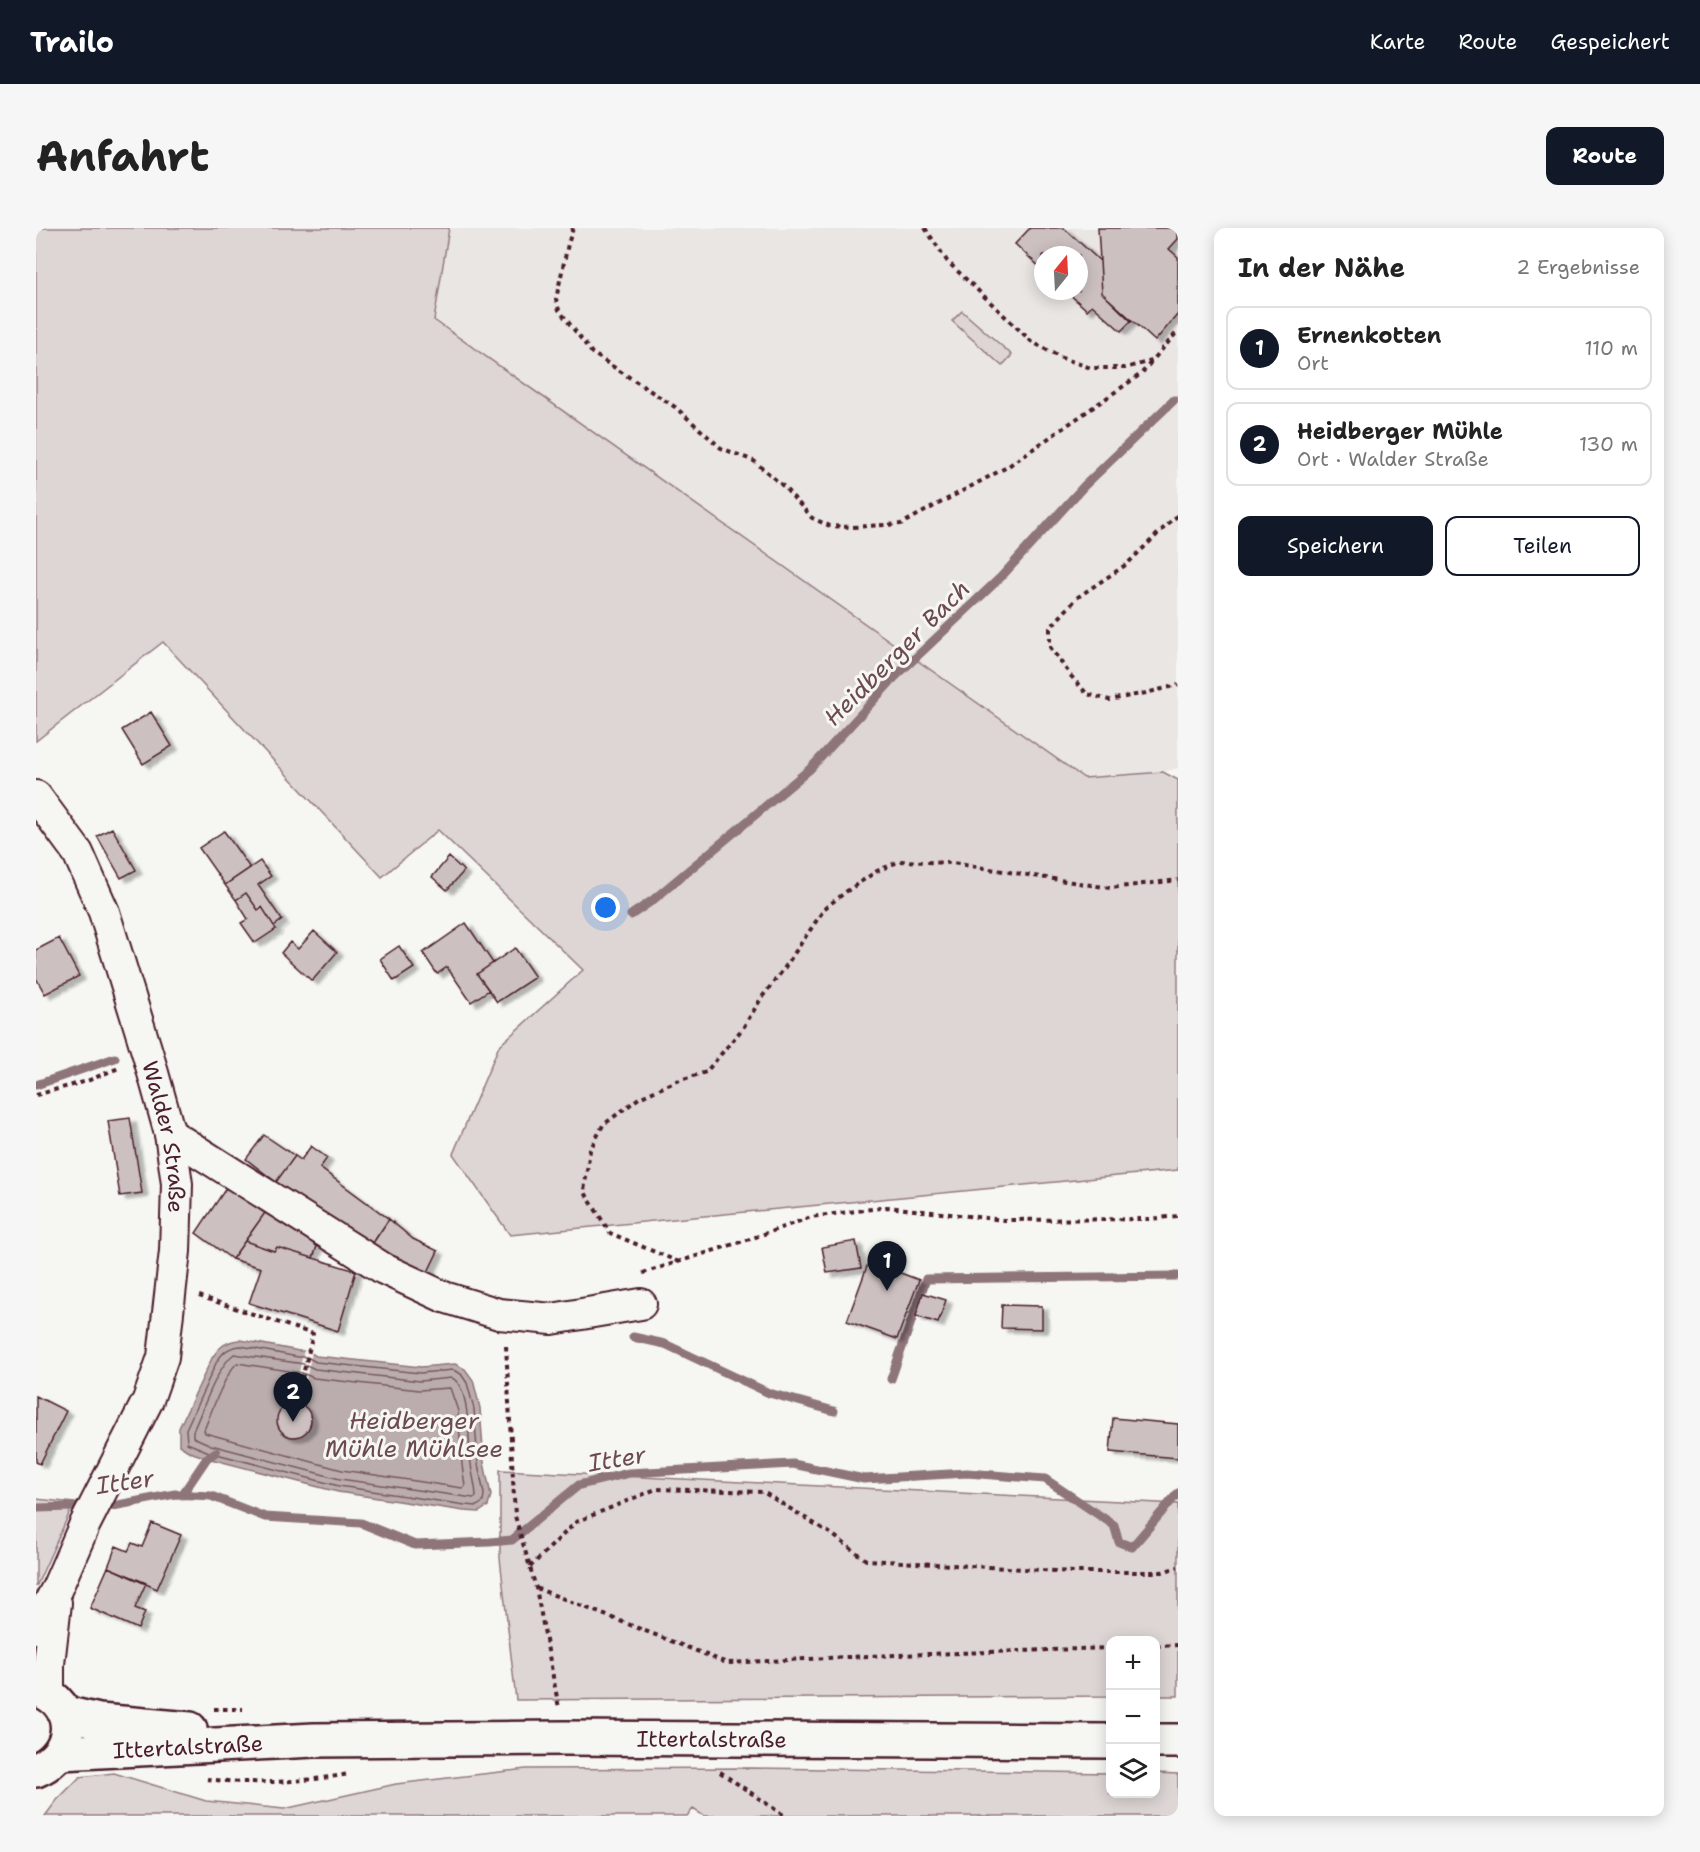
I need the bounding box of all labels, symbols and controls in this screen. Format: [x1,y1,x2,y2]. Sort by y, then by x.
text: Trailo [30,23,114,61]
text: Karte [1370,28,1425,56]
text: Route [1458,28,1517,56]
text: Gespeichert [1550,28,1670,56]
button: Route [1546,127,1664,185]
text: Anfahrt [36,128,209,184]
north arrow [1034,246,1088,300]
text: In der Nähe [1238,250,1405,285]
text: 2 Ergebnisse [1516,254,1640,280]
text: Ernenkotten [1297,321,1441,350]
text: 1 [1255,335,1264,361]
text: 110 m [1584,335,1638,361]
text: Ort [1297,350,1329,376]
text: Heidberger Mühle [1297,417,1503,446]
text: 2 [1253,431,1267,457]
text: 130 m [1579,431,1638,457]
text: Ort · Walder Straße [1297,446,1489,472]
button: Speichern [1238,516,1433,576]
button: Teilen [1445,516,1640,576]
water label: Heidberger Bach [817,573,977,733]
your location [591,893,620,922]
street label: Walder Straße [136,1058,192,1213]
pin: 1 [868,1242,906,1291]
pin: 2 [274,1372,312,1422]
water label: Heidberger Mühle Mühlsee [325,1405,503,1465]
water label: Itter [585,1439,649,1480]
water label: Itter [93,1462,157,1502]
map controls [1106,1636,1160,1798]
button: + [1106,1636,1160,1690]
button: − [1106,1690,1160,1744]
street label: Ittertalstraße [636,1724,787,1754]
street label: Ittertalstraße [112,1728,264,1765]
button: layers [1106,1744,1160,1798]

